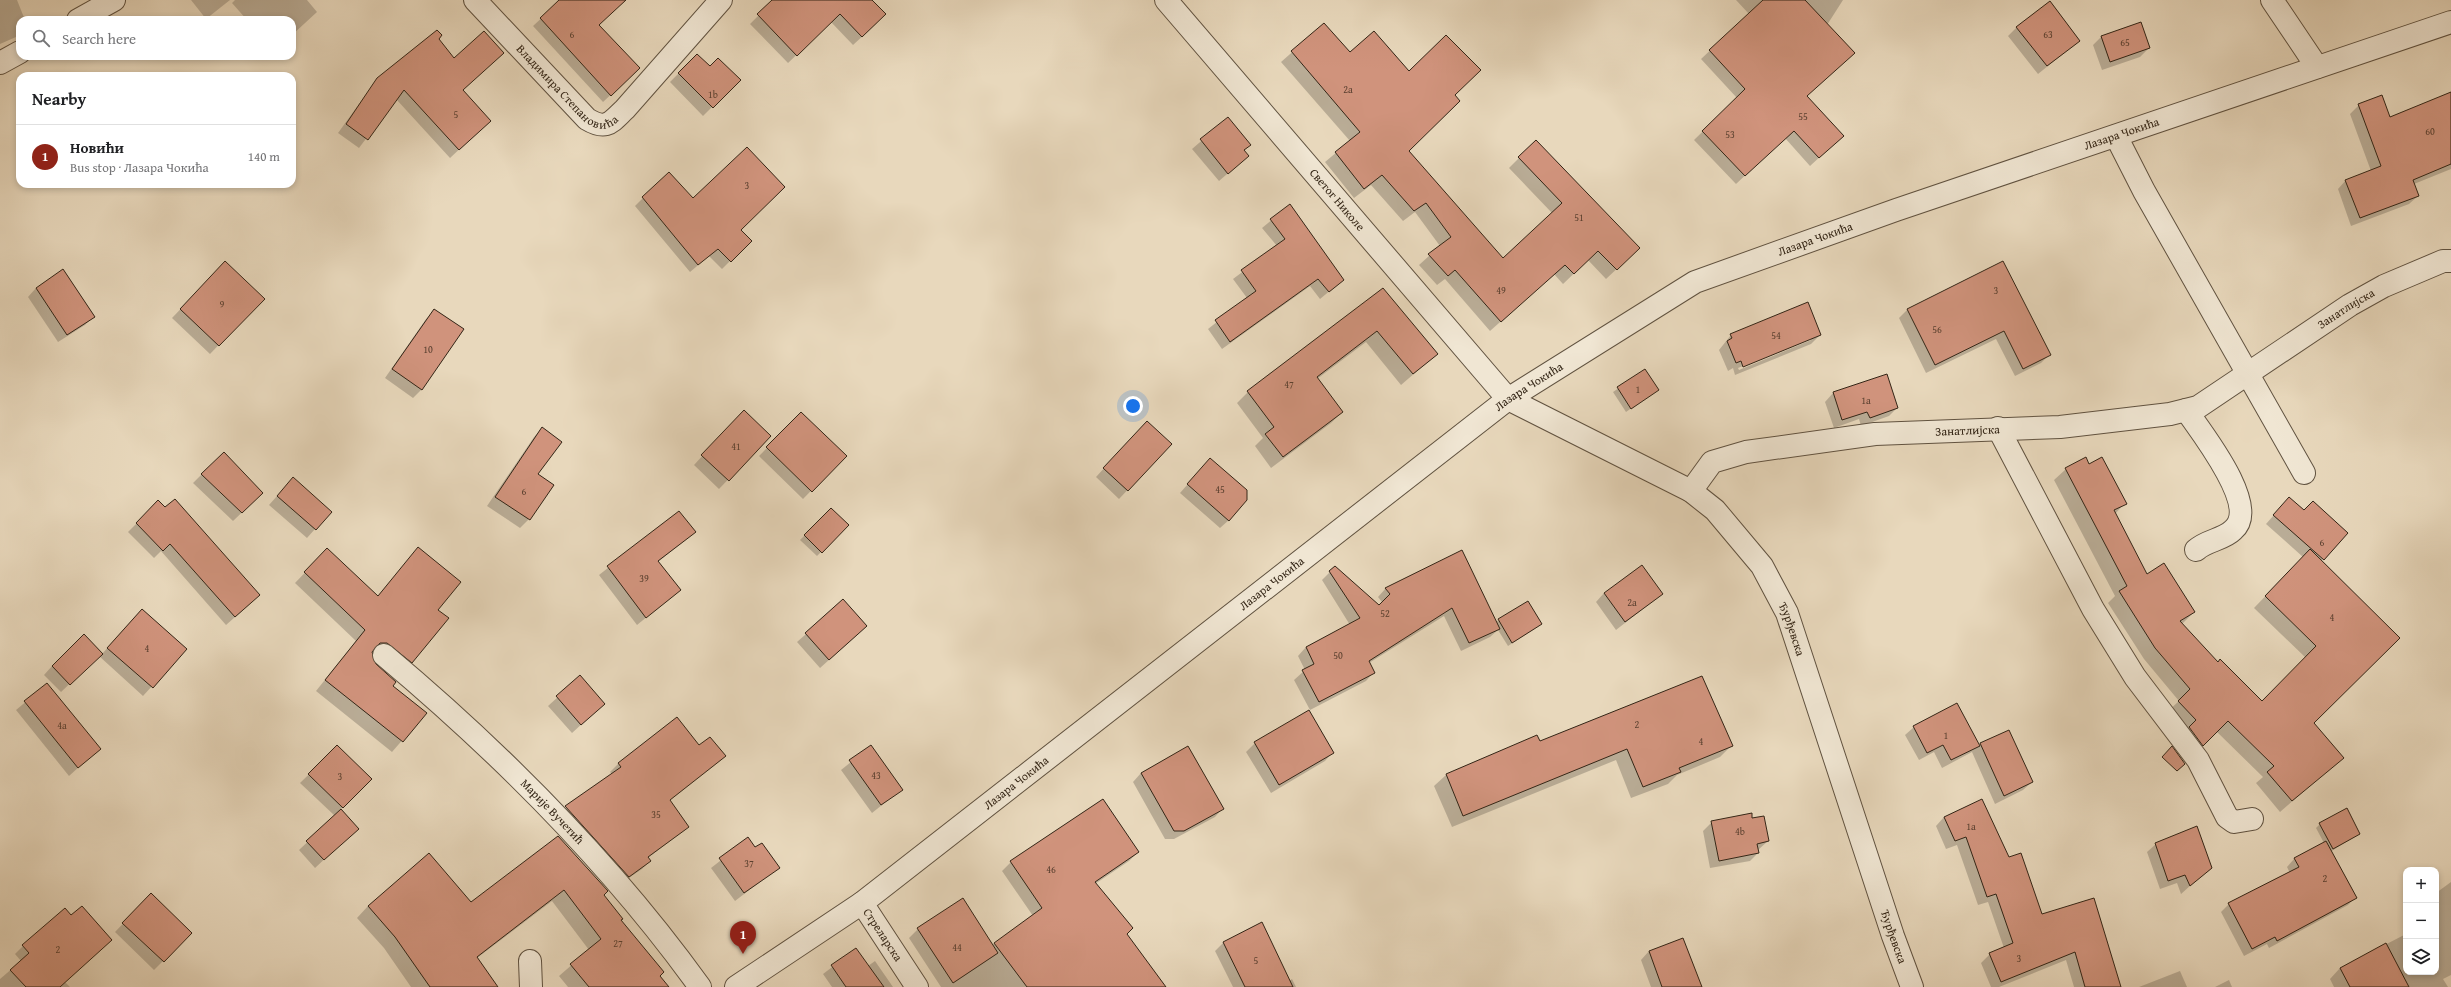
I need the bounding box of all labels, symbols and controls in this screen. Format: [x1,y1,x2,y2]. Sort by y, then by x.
search box [16,16,296,60]
icon: search [30,27,52,49]
house number: 6 [570,27,575,42]
house number: 63 [2043,27,2053,42]
text: Search here [62,28,136,49]
house number: 65 [2120,35,2130,50]
street label: Владимира Степановића [513,40,622,133]
house number: 2a [1343,82,1353,97]
text: Nearby [32,86,86,111]
house number: 1b [708,87,718,102]
house number: 5 [454,107,459,122]
house number: 55 [1798,109,1808,124]
street label: Лазара Чокића [2081,112,2162,154]
house number: 60 [2425,124,2435,139]
house number: 53 [1725,127,1735,142]
text: Новићи [70,137,124,158]
text: 1 [42,147,48,166]
text: 140 m [248,147,280,166]
text: Bus stop · Лазара Чокића [70,158,209,177]
street label: Светог Николе [1306,164,1369,235]
house number: 3 [745,178,750,193]
house number: 51 [1574,210,1584,225]
street label: Лазара Чокића [1775,217,1855,260]
house number: 49 [1496,283,1506,298]
house number: 3 [1994,283,1999,298]
street label: Занатлијска [2314,284,2378,333]
house number: 9 [220,297,225,312]
house number: 56 [1932,322,1942,337]
house number: 54 [1771,328,1781,343]
house number: 10 [423,342,433,357]
street label: Лазара Чокића [1491,358,1566,415]
house number: 47 [1284,377,1294,392]
house number: 1 [1636,382,1641,397]
house number: 1a [1861,393,1871,408]
your location [1123,396,1143,416]
street label: Занатлијска [1935,420,2000,440]
house number: 41 [731,439,741,454]
house number: 45 [1215,482,1225,497]
house number: 6 [522,484,527,499]
house number: 6 [2320,535,2325,550]
street label: Лазара Чокића [1235,552,1308,614]
house number: 39 [639,571,649,586]
house number: 2a [1627,595,1637,610]
street label: Ђурђевска [1775,599,1810,658]
house number: 52 [1380,606,1390,621]
house number: 4 [2330,610,2335,625]
house number: 4 [145,641,150,656]
house number: 50 [1333,648,1343,663]
house number: 2 [1635,717,1640,732]
house number: 4a [57,718,67,733]
house number: 1 [1944,728,1949,743]
house number: 4 [1699,734,1704,749]
street label: Лазара Чокића [980,751,1052,813]
house number: 43 [871,768,881,783]
house number: 3 [338,769,343,784]
street label: Марије Вучетић [517,775,588,848]
house number: 35 [651,807,661,822]
house number: 1a [1966,819,1976,834]
house number: 4b [1735,824,1745,839]
house number: 37 [744,856,754,871]
house number: 46 [1046,862,1056,877]
map controls [2403,867,2439,975]
button: + [2403,867,2439,903]
house number: 2 [2323,871,2328,886]
button: − [2403,903,2439,939]
street label: Стреларска [860,905,907,965]
street label: Ђурђевска [1877,907,1912,966]
pin: 1 [730,921,756,954]
house number: 27 [613,936,623,951]
button: layers [2403,939,2439,975]
house number: 44 [952,940,962,955]
house number: 2 [56,942,61,957]
house number: 3 [2017,951,2022,966]
house number: 5 [1254,953,1259,968]

